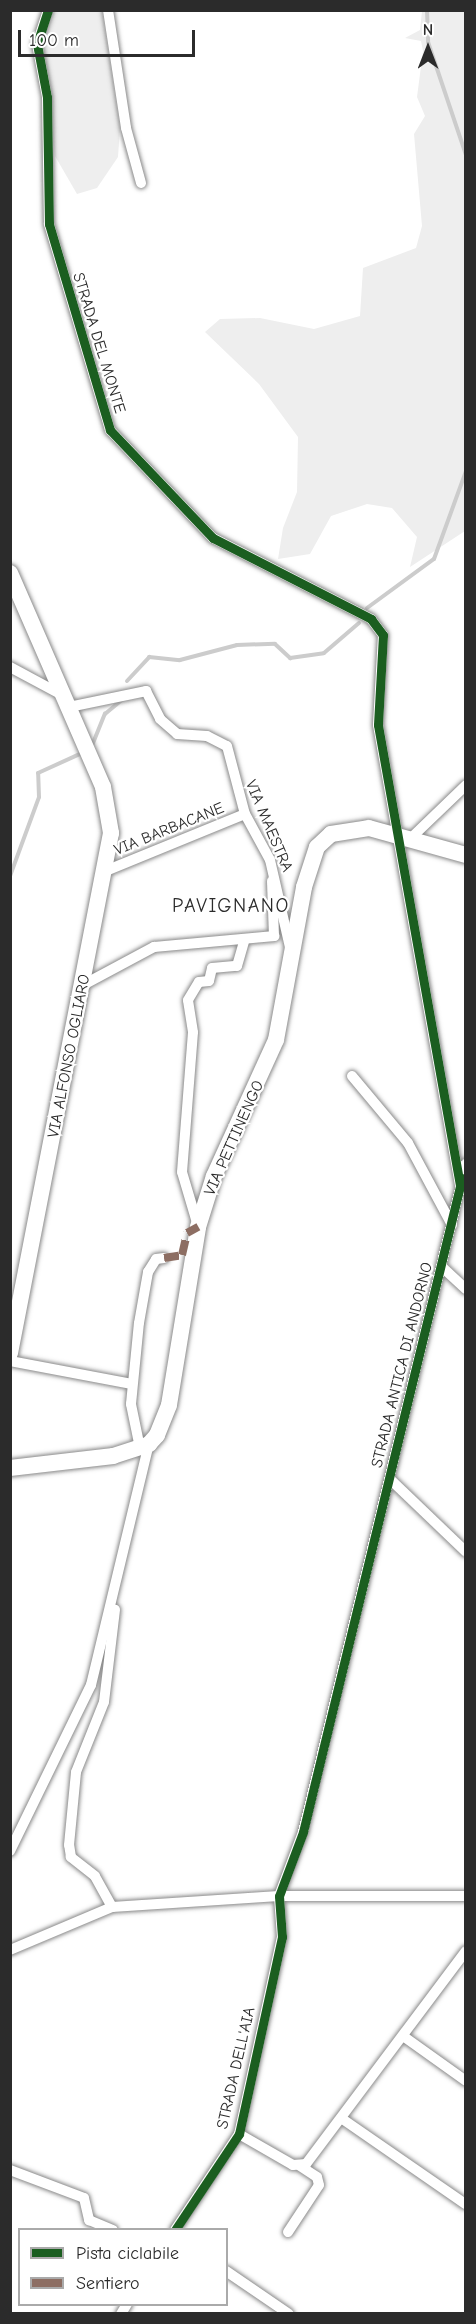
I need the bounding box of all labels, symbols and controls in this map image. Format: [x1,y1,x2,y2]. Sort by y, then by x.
scale bar [21,18,198,56]
north arrow [398,18,458,78]
text: N [423,21,433,39]
text: 100 m [29,30,79,51]
street label: STRADA DEL MONTE [68,270,130,416]
street label: VIA MAESTRA [241,777,297,875]
street label: VIA BARBACANE [111,798,227,860]
district label: PAVIGNANO [172,893,290,917]
street label: VIA ALFONSO OGLIARO [44,973,94,1139]
street label: VIA PETTINENGO [200,1078,268,1198]
street label: STRADA ANTICA DI ANDORNO [367,1260,437,1470]
street label: STRADA DELL'AIA [213,2005,259,2131]
legend [18,2228,228,2306]
text: Pista ciclabile [76,2243,179,2264]
text: Sentiero [76,2273,140,2294]

